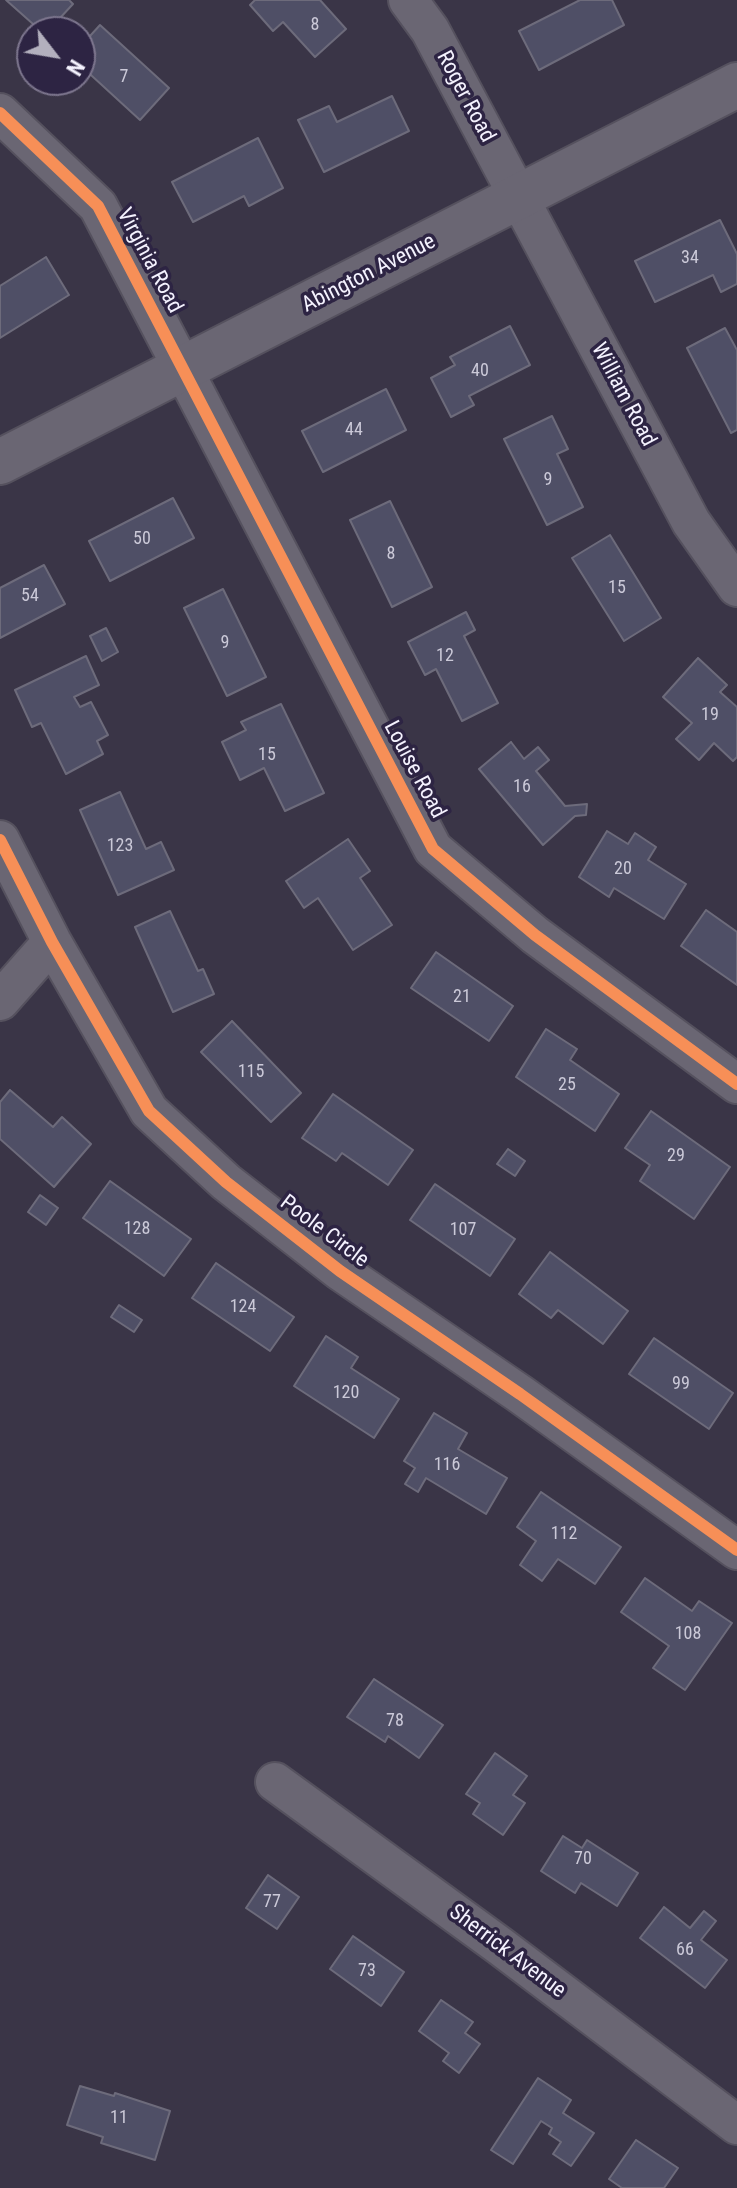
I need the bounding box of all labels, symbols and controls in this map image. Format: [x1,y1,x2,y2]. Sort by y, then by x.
house number: 8 [311,14,319,36]
north arrow [16,16,96,96]
street label: Roger Road [430,47,500,147]
text: N [61,55,89,80]
house number: 7 [120,66,128,88]
street label: Virginia Road [110,204,188,318]
street label: Abington Avenue [298,229,440,319]
house number: 34 [681,247,699,269]
street label: William Road [585,339,661,451]
house number: 40 [471,360,489,382]
house number: 44 [345,419,363,441]
house number: 9 [544,469,552,491]
house number: 50 [133,528,151,550]
house number: 8 [387,543,395,565]
house number: 15 [608,577,626,599]
house number: 54 [21,585,39,607]
house number: 9 [221,632,229,654]
house number: 12 [436,645,454,667]
house number: 19 [701,704,719,726]
street label: Louise Road [377,717,451,823]
house number: 15 [258,744,276,766]
house number: 16 [513,776,531,798]
house number: 123 [107,835,133,857]
house number: 20 [614,858,632,880]
house number: 21 [453,986,471,1008]
house number: 115 [238,1061,264,1083]
house number: 25 [558,1074,576,1096]
house number: 29 [667,1145,685,1167]
street label: Poole Circle [274,1190,374,1274]
house number: 128 [124,1218,150,1240]
house number: 107 [450,1219,476,1241]
house number: 124 [230,1296,256,1318]
house number: 99 [672,1373,690,1395]
house number: 120 [333,1382,359,1404]
house number: 116 [434,1454,460,1476]
house number: 112 [551,1523,577,1545]
house number: 108 [675,1623,701,1645]
house number: 78 [386,1710,404,1732]
house number: 70 [574,1848,592,1870]
house number: 77 [263,1891,281,1913]
street label: Sherrick Avenue [443,1900,571,2004]
house number: 66 [676,1939,694,1961]
house number: 73 [358,1960,376,1982]
house number: 11 [110,2107,128,2129]

